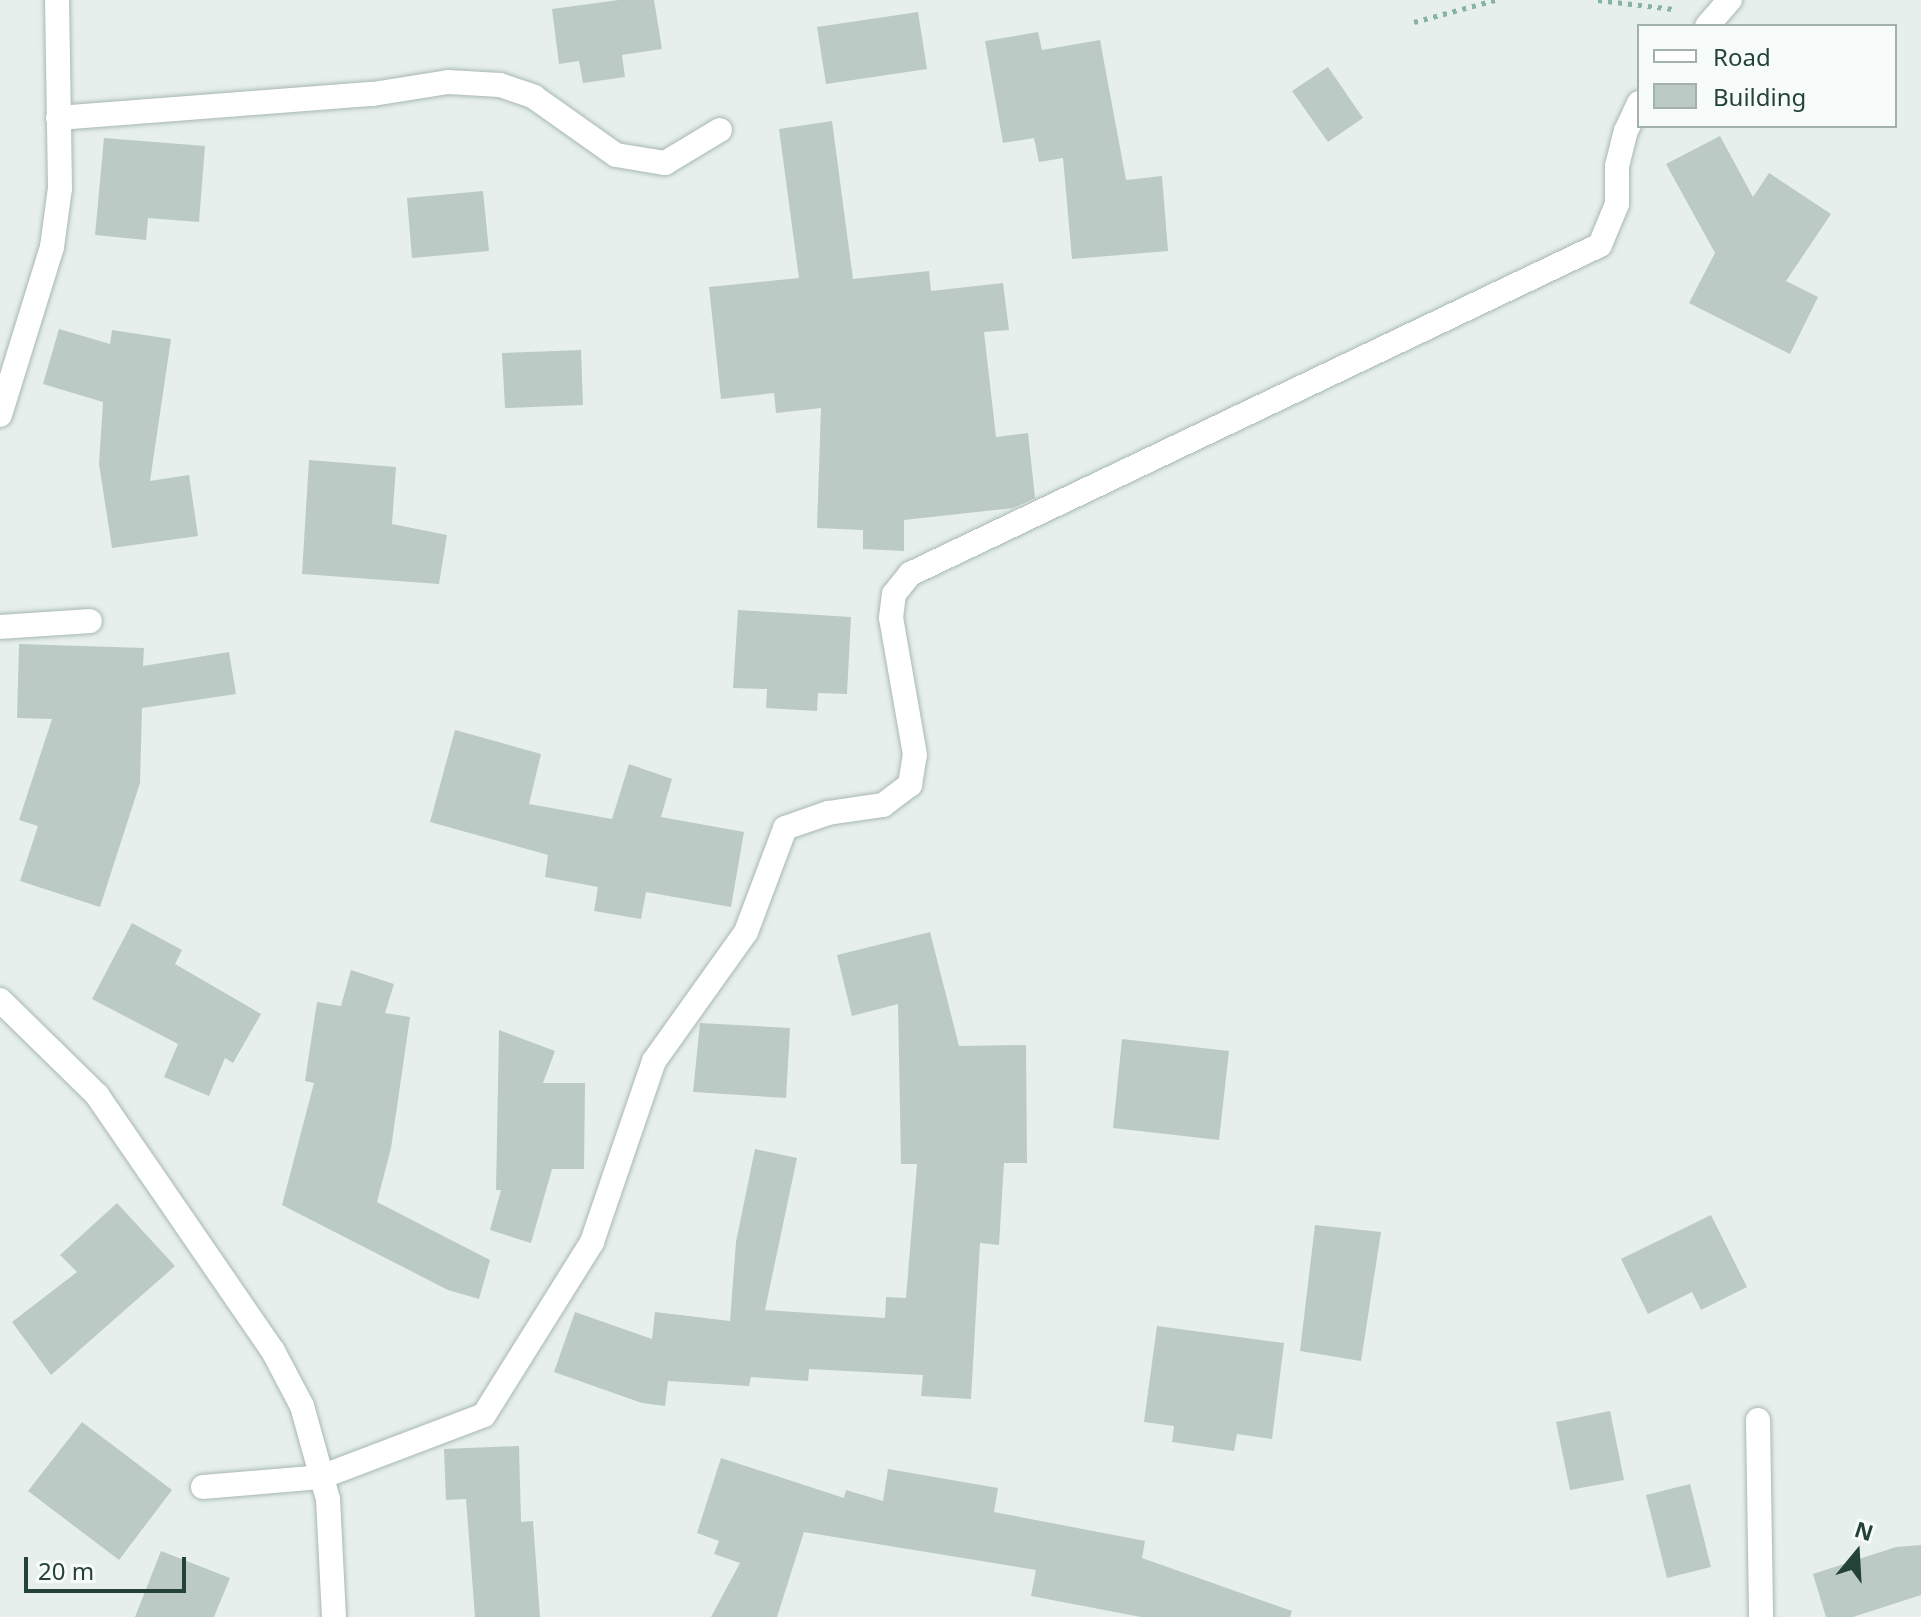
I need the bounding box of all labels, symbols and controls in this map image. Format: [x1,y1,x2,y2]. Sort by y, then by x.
legend [1637,24,1897,128]
text: Road [1713,40,1771,73]
text: Building [1713,80,1806,113]
north arrow [1817,1513,1897,1593]
text: N [1851,1513,1878,1547]
scale bar [28,1541,190,1591]
text: 20 m [38,1554,94,1587]

